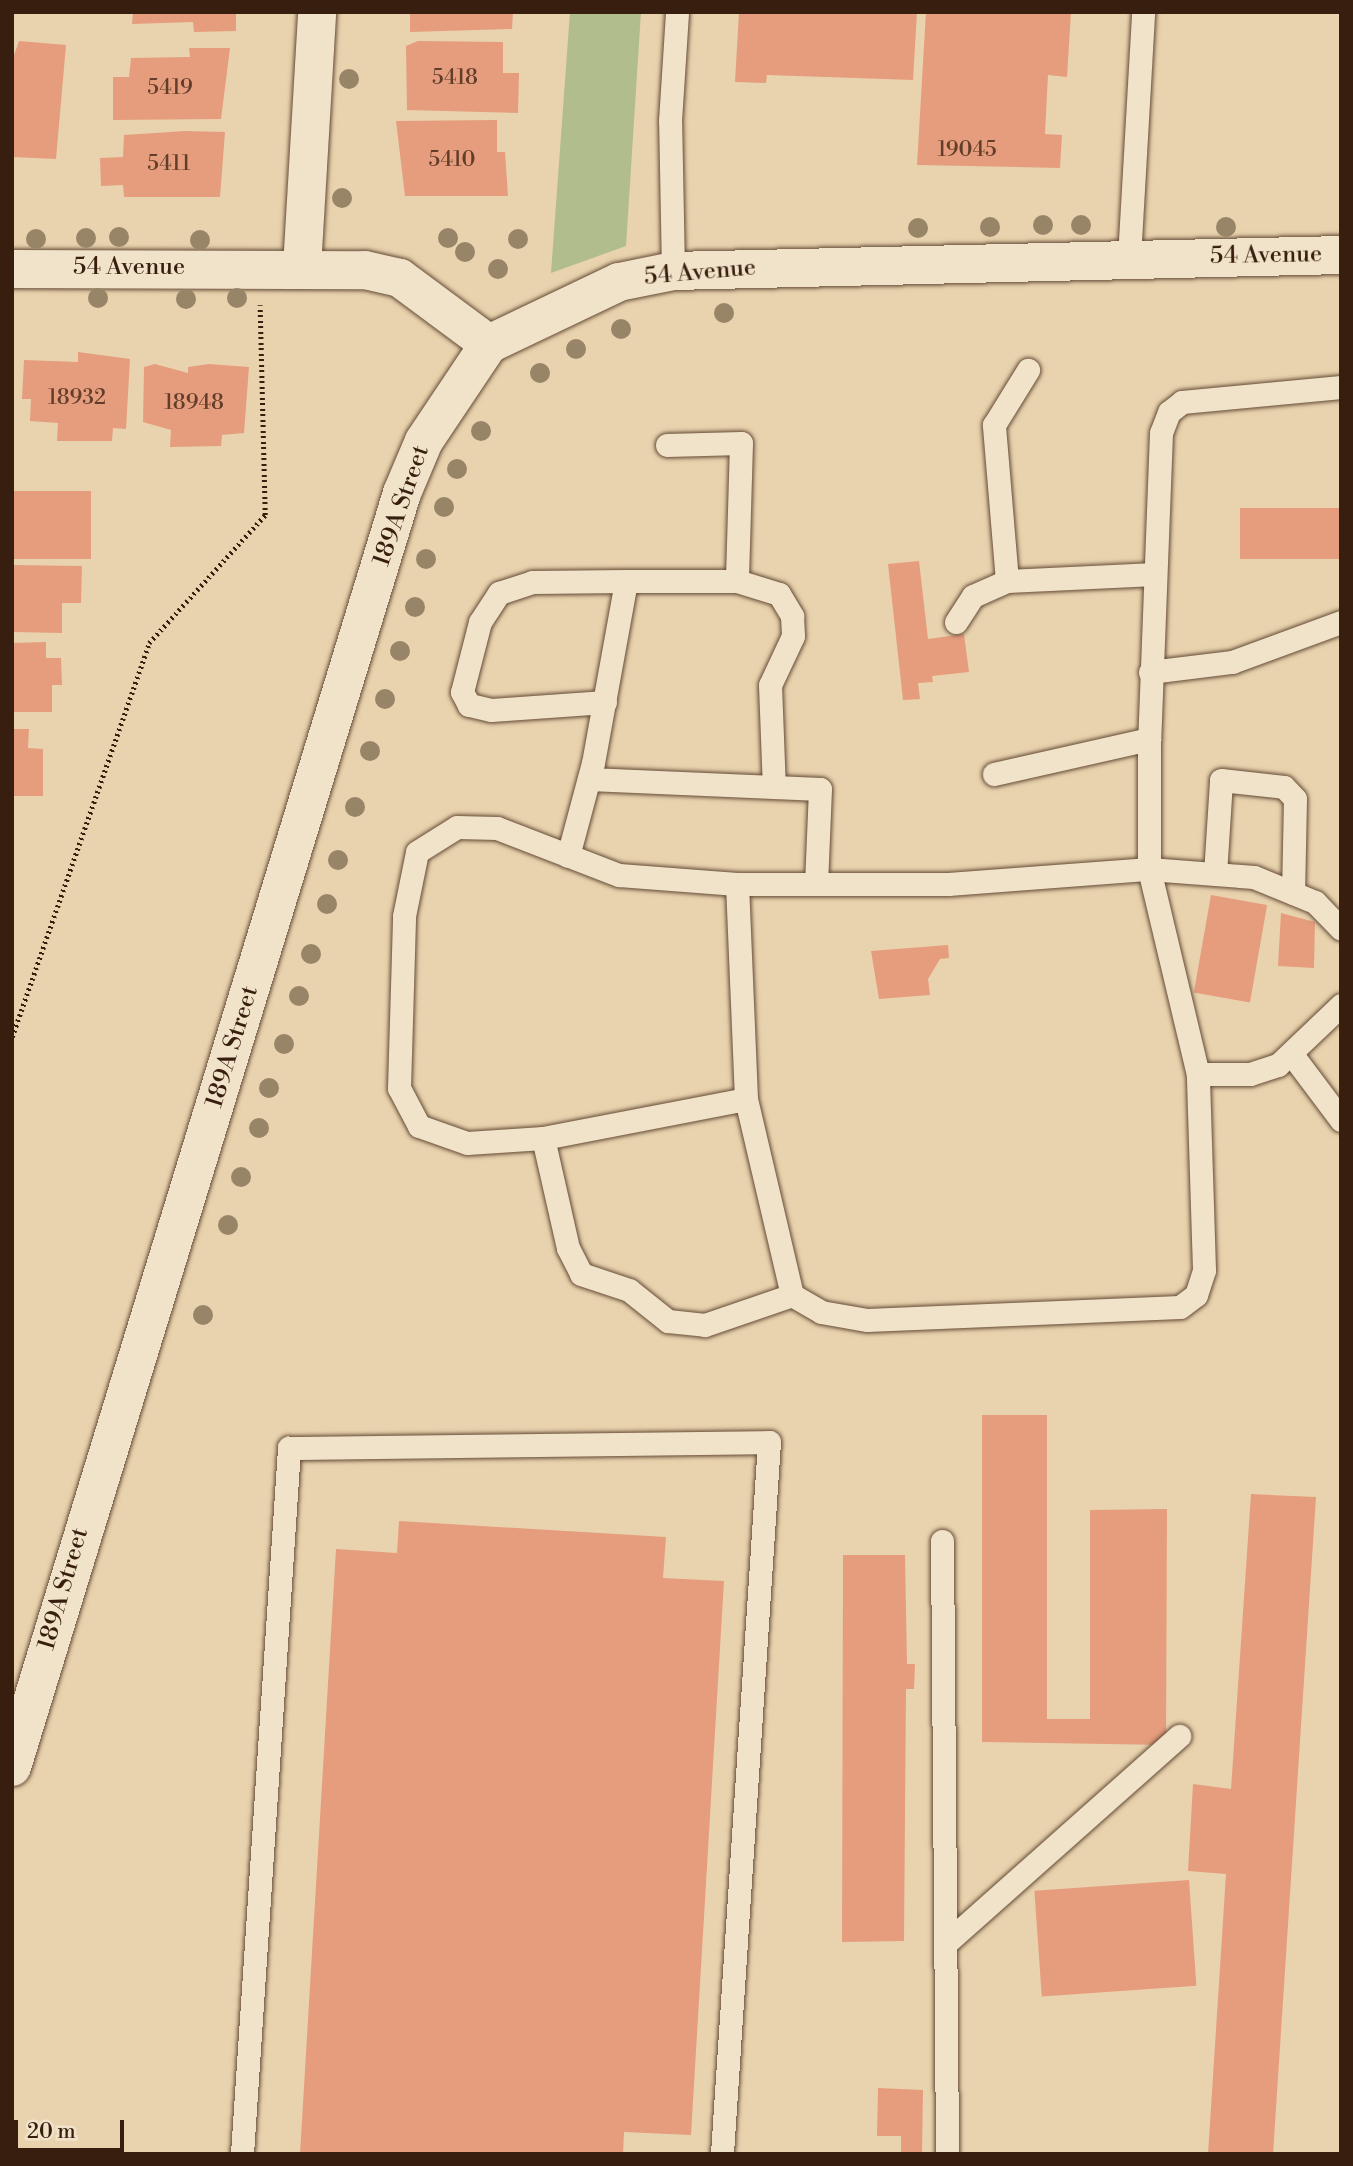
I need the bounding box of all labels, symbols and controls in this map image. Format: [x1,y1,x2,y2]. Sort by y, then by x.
house number: 5418 [432,65,478,91]
house number: 5419 [147,75,193,101]
house number: 19045 [937,137,997,163]
house number: 5410 [429,147,475,173]
house number: 5411 [147,151,191,177]
street label: 54 Avenue [1210,241,1322,271]
street label: 54 Avenue [73,254,185,282]
street label: 54 Avenue [643,254,757,292]
house number: 18932 [48,385,106,411]
house number: 18948 [164,390,224,416]
street label: 189A Street [368,442,436,570]
street label: 189A Street [201,983,265,1111]
street label: 189A Street [33,1525,95,1653]
scale bar [18,2106,128,2150]
text: 20 m [27,2119,76,2145]

